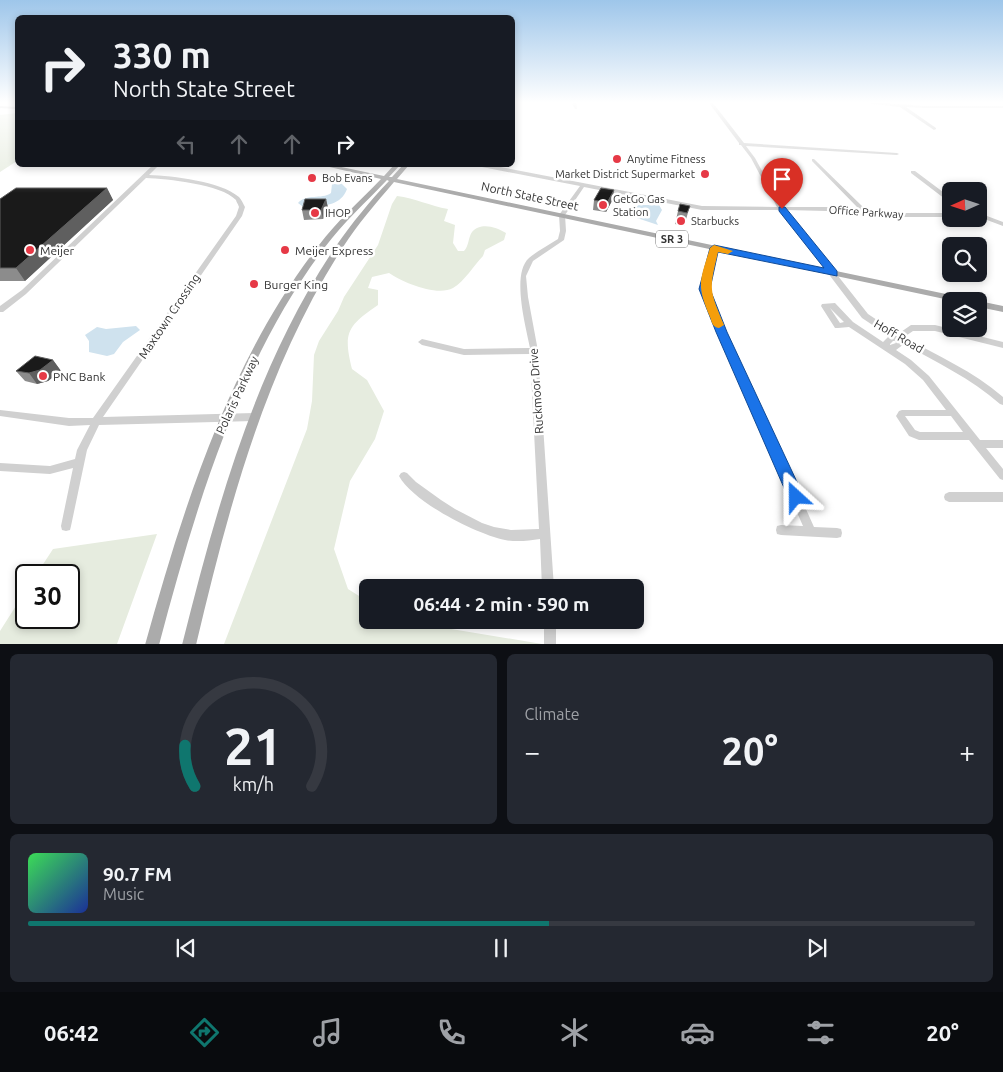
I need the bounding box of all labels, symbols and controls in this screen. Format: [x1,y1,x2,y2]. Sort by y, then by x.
icon: right [30,35,95,100]
text: 330 m [113,35,211,75]
text: North State Street [113,76,295,101]
icon: left [172,130,200,158]
icon: ahead [225,130,253,158]
icon: ahead [278,130,306,158]
icon: right [331,130,359,158]
marker: Anytime Fitness [611,153,623,165]
place label: Anytime Fitness [627,153,706,165]
pin [761,158,803,209]
icon: arrive [768,165,796,193]
place label: Market District Supermarket [555,168,696,180]
marker: Market District Supermarket [699,168,711,180]
marker: Bob Evans [306,172,318,184]
place label: Bob Evans [322,172,373,184]
street label: North State Street [480,179,580,213]
north arrow [942,182,988,228]
map controls [942,182,987,337]
place label: GetGo Gas Station [613,193,665,218]
marker: GetGo Gas Station [597,199,609,211]
street label: Office Parkway [828,203,904,221]
marker: IHOP [309,207,321,219]
place label: IHOP [325,207,351,219]
marker: Starbucks [675,215,687,227]
place label: Starbucks [691,215,739,227]
road number: SR 3 [656,230,688,248]
button: search [942,237,987,282]
marker: Meijer [24,244,36,256]
place label: Meijer [40,244,75,257]
marker: Meijer Express [279,244,291,256]
place label: Meijer Express [295,244,373,257]
street label: Maxtown Crossing [136,271,202,361]
marker: Burger King [248,278,260,290]
place label: Burger King [264,278,328,291]
button: layers [942,292,987,337]
street label: Hoff Road [872,317,926,355]
street label: Ruckmoor Drive [527,348,545,434]
street label: Polaris Parkway [213,354,261,436]
marker: PNC Bank [37,370,49,382]
place label: PNC Bank [53,370,106,383]
position arrow [769,470,821,522]
speed limit sign: 30 [15,564,80,629]
text: 06:44 · 2 min · 590 m [414,593,589,615]
text: Climate [525,705,580,723]
text: 21 [224,717,283,775]
text: 20° [722,730,778,772]
text: − [525,736,540,767]
text: + [959,736,975,767]
text: km/h [233,774,274,794]
text: 90.7 FM [103,863,172,885]
text: Music [103,885,144,903]
icon: previous [172,934,200,962]
icon: pause [487,934,515,962]
icon: next [803,934,831,962]
icon: directions [187,1015,222,1050]
icon: music [310,1015,345,1050]
icon: phone [434,1015,469,1050]
icon: climate [557,1015,592,1050]
icon: car [680,1015,715,1050]
icon: filters [803,1015,838,1050]
text: 06:42 [44,1020,99,1045]
text: 20° [926,1020,959,1045]

